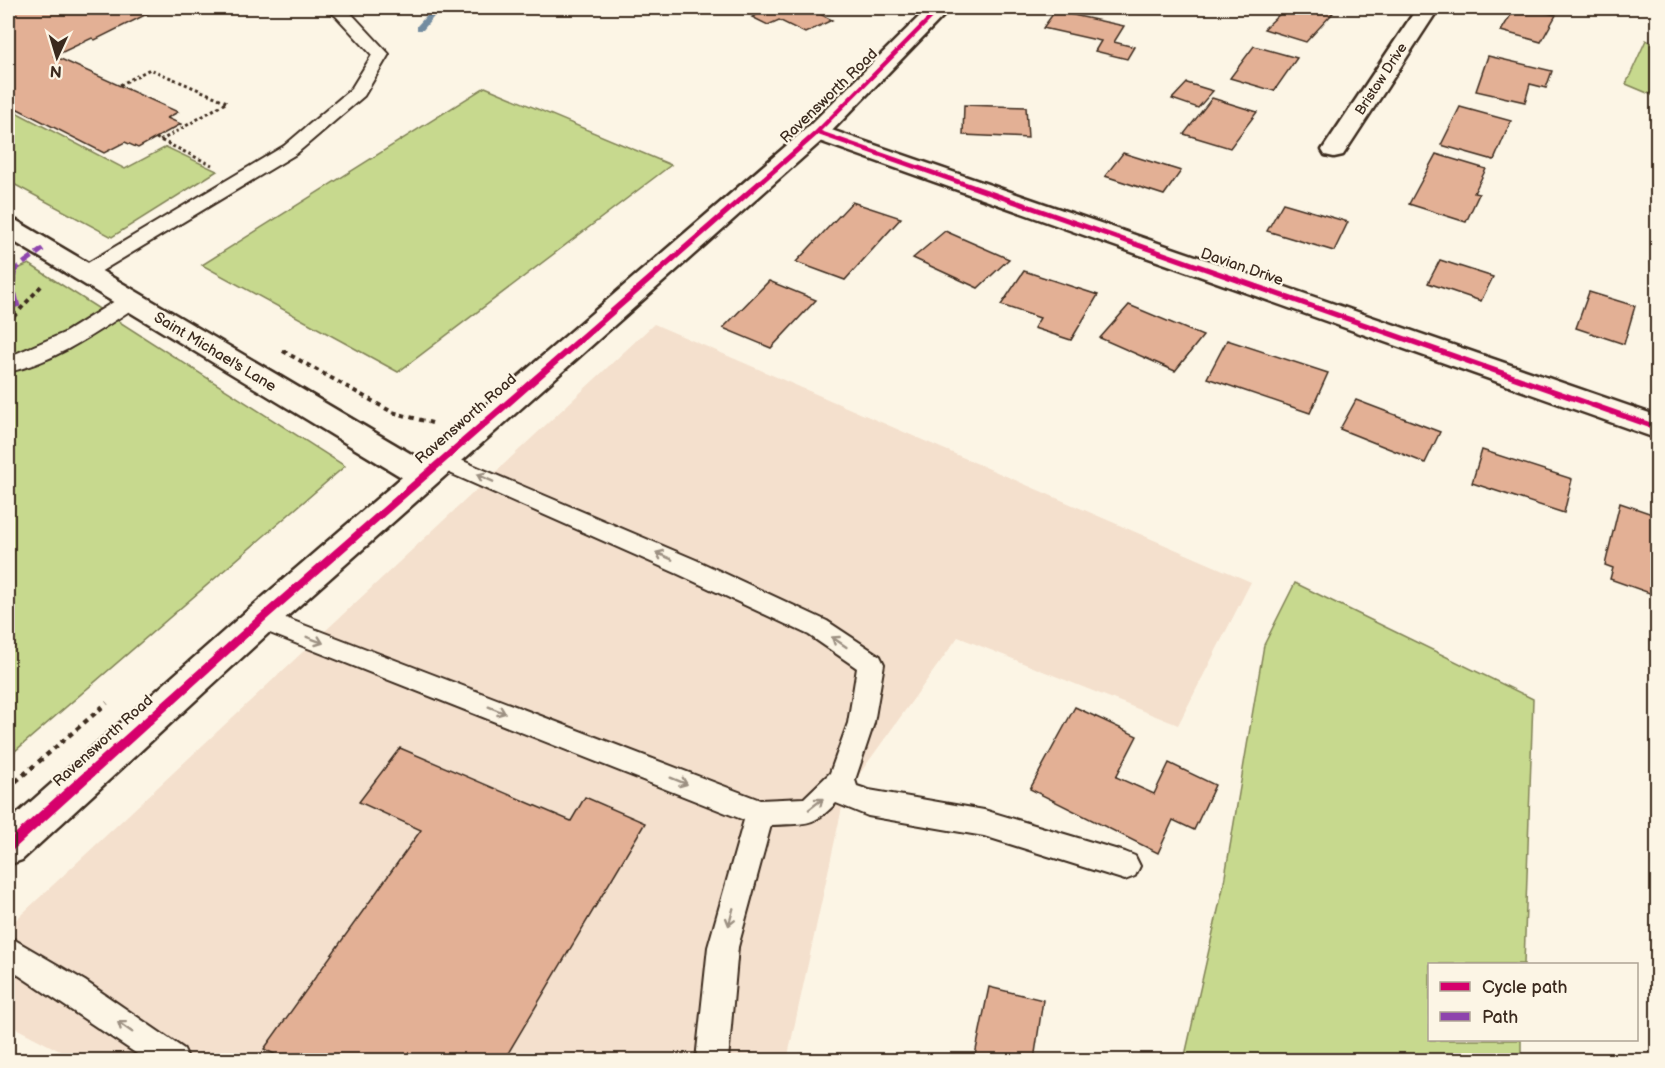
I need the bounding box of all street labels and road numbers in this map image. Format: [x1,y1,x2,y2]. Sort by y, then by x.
street label: Bristow Drive [1351,40,1411,118]
street label: Ravensworth Road [776,45,882,147]
street label: Davian Drive [1198,244,1286,290]
street label: Saint Michael's Lane [150,308,280,396]
street label: Ravensworth Road [411,370,521,468]
street label: Ravensworth Road [49,691,157,791]

